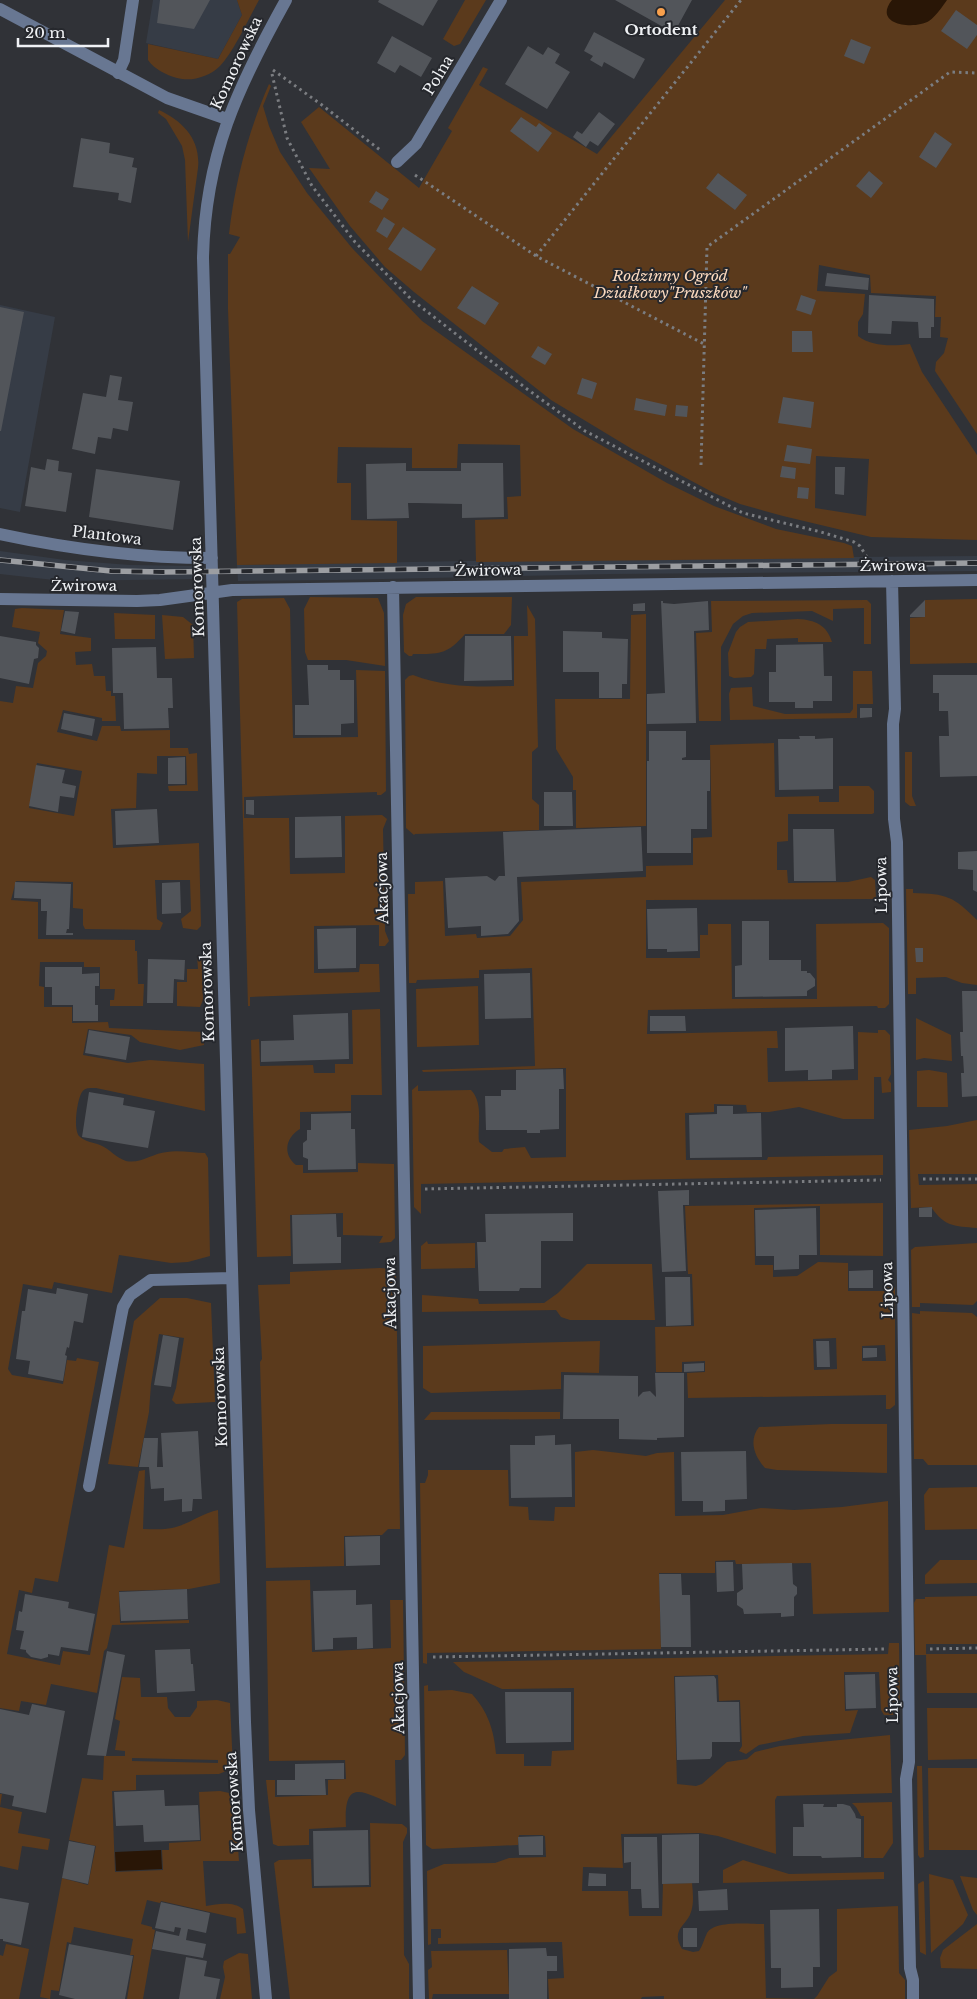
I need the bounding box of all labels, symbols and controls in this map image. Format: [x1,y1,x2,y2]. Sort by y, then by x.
marker: Ortodent [655,6,667,18]
street label: Komorowska [206,13,266,113]
scale bar [18,15,108,47]
place label: Ortodent [624,20,698,39]
text: 20 m [25,23,65,42]
street label: Polna [419,51,458,98]
park label: Rodzinny Ogród Działkowy"Pruszków" [593,266,748,302]
street label: Plantowa [71,521,144,549]
street label: Komorowska [186,536,208,638]
street label: Żwirowa [860,556,927,575]
street label: Żwirowa [455,560,522,580]
street label: Żwirowa [51,576,118,595]
street label: Akacjowa [372,851,392,925]
street label: Lipowa [871,856,891,913]
street label: Komorowska [196,941,218,1043]
street label: Akacjowa [380,1256,400,1330]
street label: Lipowa [877,1261,897,1318]
street label: Komorowska [209,1346,231,1448]
street label: Akacjowa [388,1661,408,1735]
street label: Lipowa [882,1666,902,1723]
street label: Komorowska [221,1751,247,1853]

